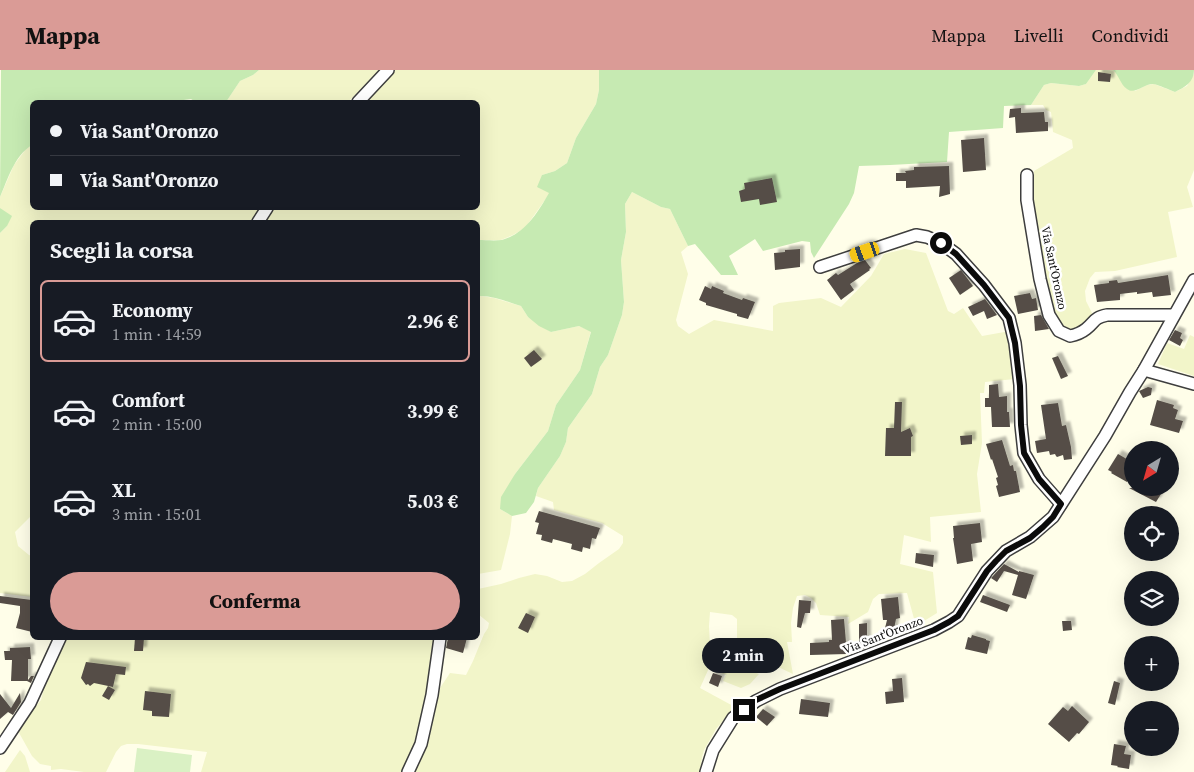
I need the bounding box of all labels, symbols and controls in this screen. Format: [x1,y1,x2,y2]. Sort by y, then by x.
text: Mappa [25,19,100,52]
text: Mappa [931,23,986,48]
text: Livelli [1014,23,1064,48]
text: Condividi [1092,23,1169,48]
text: Via Sant'Oronzo [80,118,219,144]
text: Via Sant'Oronzo [80,167,219,193]
street label: Via Sant'Oronzo [1037,225,1071,312]
route start [930,232,952,254]
text: Scegli la corsa [50,235,194,265]
car [848,240,881,264]
text: Economy [112,297,193,323]
icon: car [52,299,97,344]
text: 2.96 € [407,308,458,334]
text: 1 min · 14:59 [112,323,202,345]
text: Comfort [112,387,185,413]
icon: car [52,389,97,434]
text: 3.99 € [407,398,458,424]
text: 2 min · 15:00 [112,413,202,435]
north arrow [1124,441,1179,496]
map controls [1124,441,1179,756]
text: XL [112,477,135,503]
icon: car [52,479,97,524]
text: 5.03 € [407,488,458,514]
text: 3 min · 15:01 [112,503,202,525]
button: locate [1124,506,1179,561]
button: layers [1124,571,1179,626]
button: Conferma [50,572,460,630]
street label: Via Sant'Oronzo [841,612,926,658]
button: + [1124,636,1179,691]
callout: 2 min [703,638,785,672]
text: 2 min [722,644,764,666]
route end [733,699,755,721]
button: − [1124,701,1179,756]

